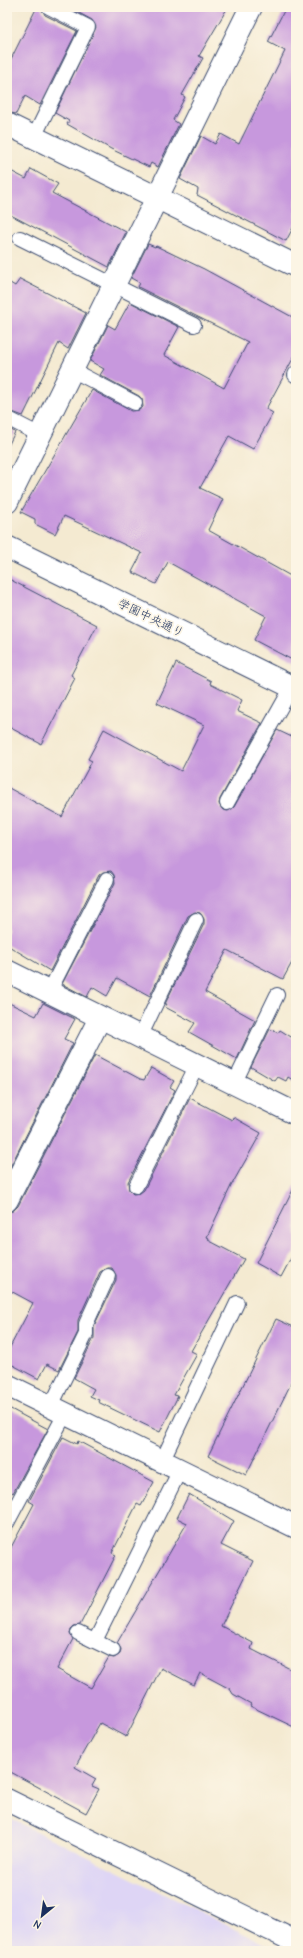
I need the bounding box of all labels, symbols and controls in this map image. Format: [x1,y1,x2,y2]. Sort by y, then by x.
street label: 学園中央通り [116,596,186,640]
north arrow [22,1896,62,1936]
text: N [31,1917,44,1932]

